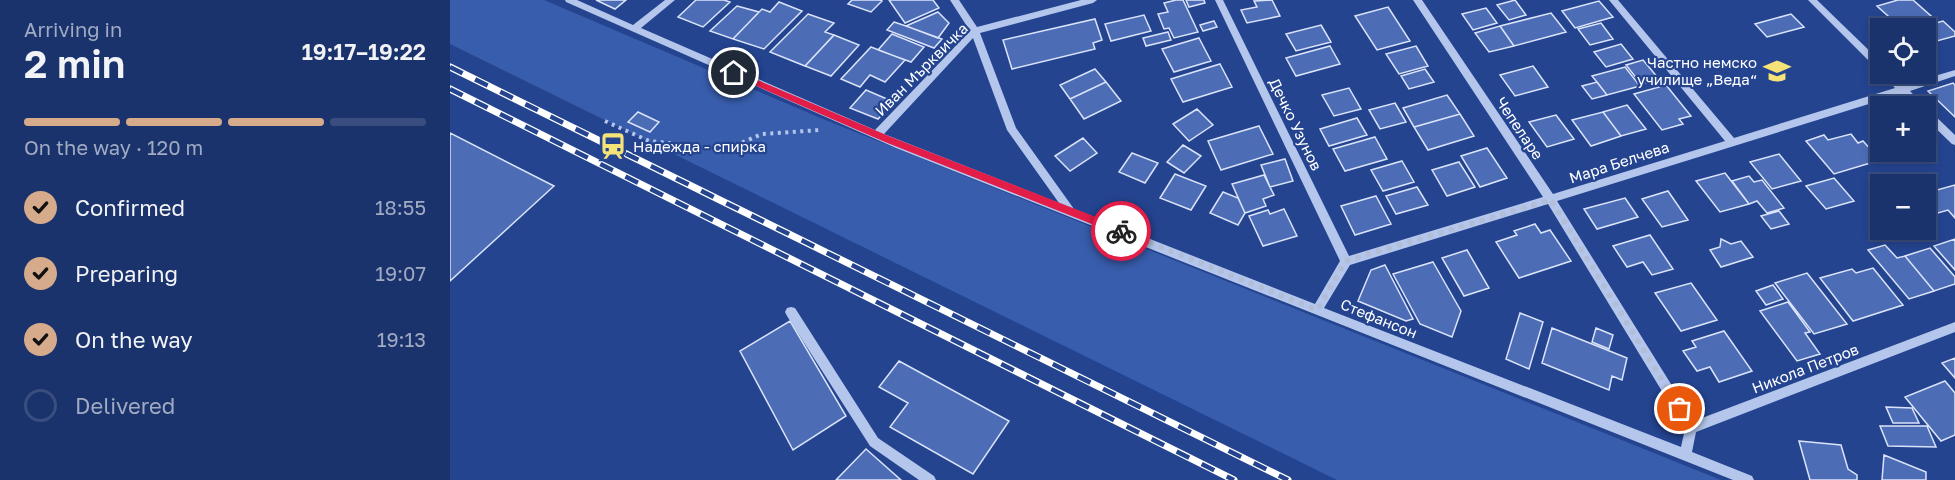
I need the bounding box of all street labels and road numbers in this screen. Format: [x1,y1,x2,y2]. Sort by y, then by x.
street label: Иван Мърквичка [871,19,971,119]
street label: Дечко Узунов [1266,75,1326,173]
street label: Чепеларе [1493,93,1548,163]
street label: Мара Белчева [1567,137,1671,187]
street label: Стефансон [1338,294,1420,342]
street label: Никола Петров [1749,339,1861,397]

